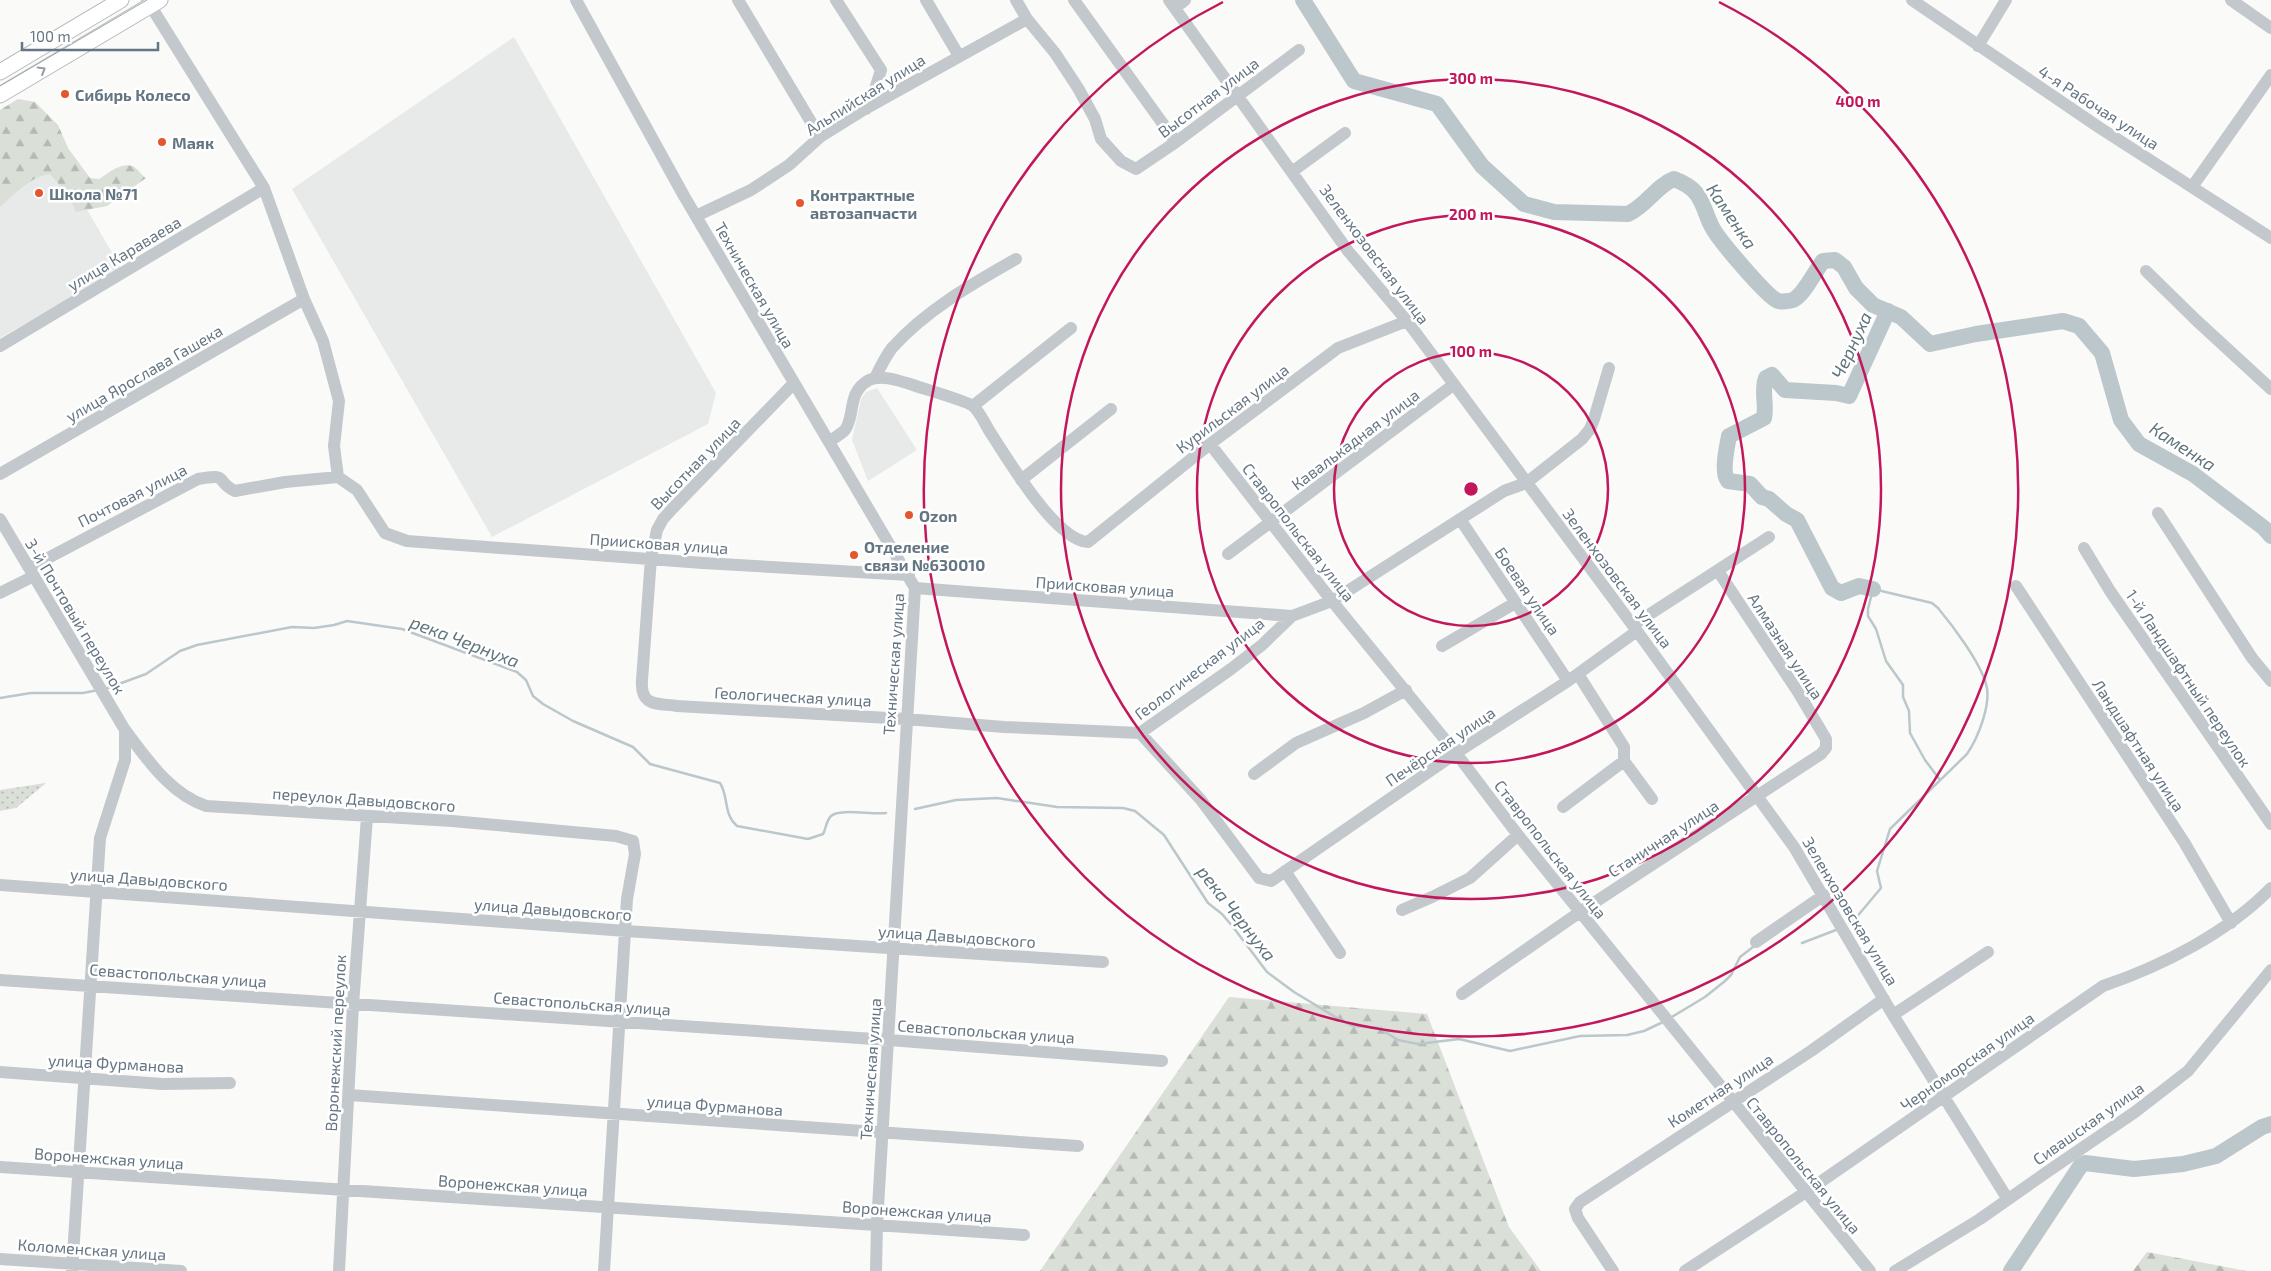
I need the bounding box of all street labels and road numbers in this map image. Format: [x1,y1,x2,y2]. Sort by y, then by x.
street label: Альпийская улица [802,50,929,139]
street label: Высотная улица [1154,53,1263,142]
street label: 4-я Рабочая улица [2035,61,2163,154]
street label: Зеленхозовская улица [1315,180,1434,328]
street label: улица Караваева [64,212,185,295]
street label: Техническая улица [710,219,799,352]
street label: улица Ярослава Гашека [62,320,226,427]
street label: Курильская улица [1172,359,1293,457]
street label: Кавалькадная улица [1287,385,1423,494]
street label: Высотная улица [646,413,745,514]
street label: Почтовая улица [74,459,190,532]
street label: Ставропольская улица [1238,459,1359,606]
street label: Зеленхозовская улица [1558,504,1677,652]
street label: Приисковая улица [589,529,729,558]
street label: 3-й Почтовый переулок [21,535,130,698]
street label: Боевая улица [1491,543,1564,639]
street label: Приисковая улица [1035,572,1175,601]
street label: 1-й Ландшафтный переулок [2122,586,2256,771]
street label: Алмазная улица [1744,589,1827,703]
street label: Техническая улица [879,592,908,736]
street label: Геологическая улица [1130,613,1268,724]
street label: Ландшафтная улица [2088,675,2189,815]
street label: Геологическая улица [714,682,872,711]
street label: Печёрская улица [1382,702,1499,791]
street label: Ставропольская улица [1490,776,1611,923]
street label: переулок Давыдовского [272,783,456,816]
street label: Станичная улица [1604,795,1722,882]
street label: Зеленхозовская улица [1798,833,1903,989]
street label: улица Давыдовского [70,864,228,895]
street label: улица Давыдовского [474,894,632,925]
street label: улица Давыдовского [878,921,1036,952]
street label: Воронежский переулок [321,954,350,1132]
street label: Севастопольская улица [89,959,267,992]
street label: Севастопольская улица [493,987,671,1020]
street label: Техническая улица [856,997,885,1141]
street label: Черноморская улица [1896,1008,2038,1115]
street label: Севастопольская улица [897,1015,1075,1048]
street label: Кометная улица [1664,1049,1777,1132]
street label: улица Фурманова [47,1050,185,1077]
street label: Сивашская улица [2029,1078,2148,1169]
street label: улица Фурманова [646,1091,784,1120]
street label: Ставропольская улица [1742,1093,1865,1238]
street label: Воронежская улица [33,1143,185,1174]
street label: Воронежская улица [437,1170,589,1201]
street label: Воронежская улица [841,1196,993,1227]
street label: Коломенская улица [17,1234,167,1265]

